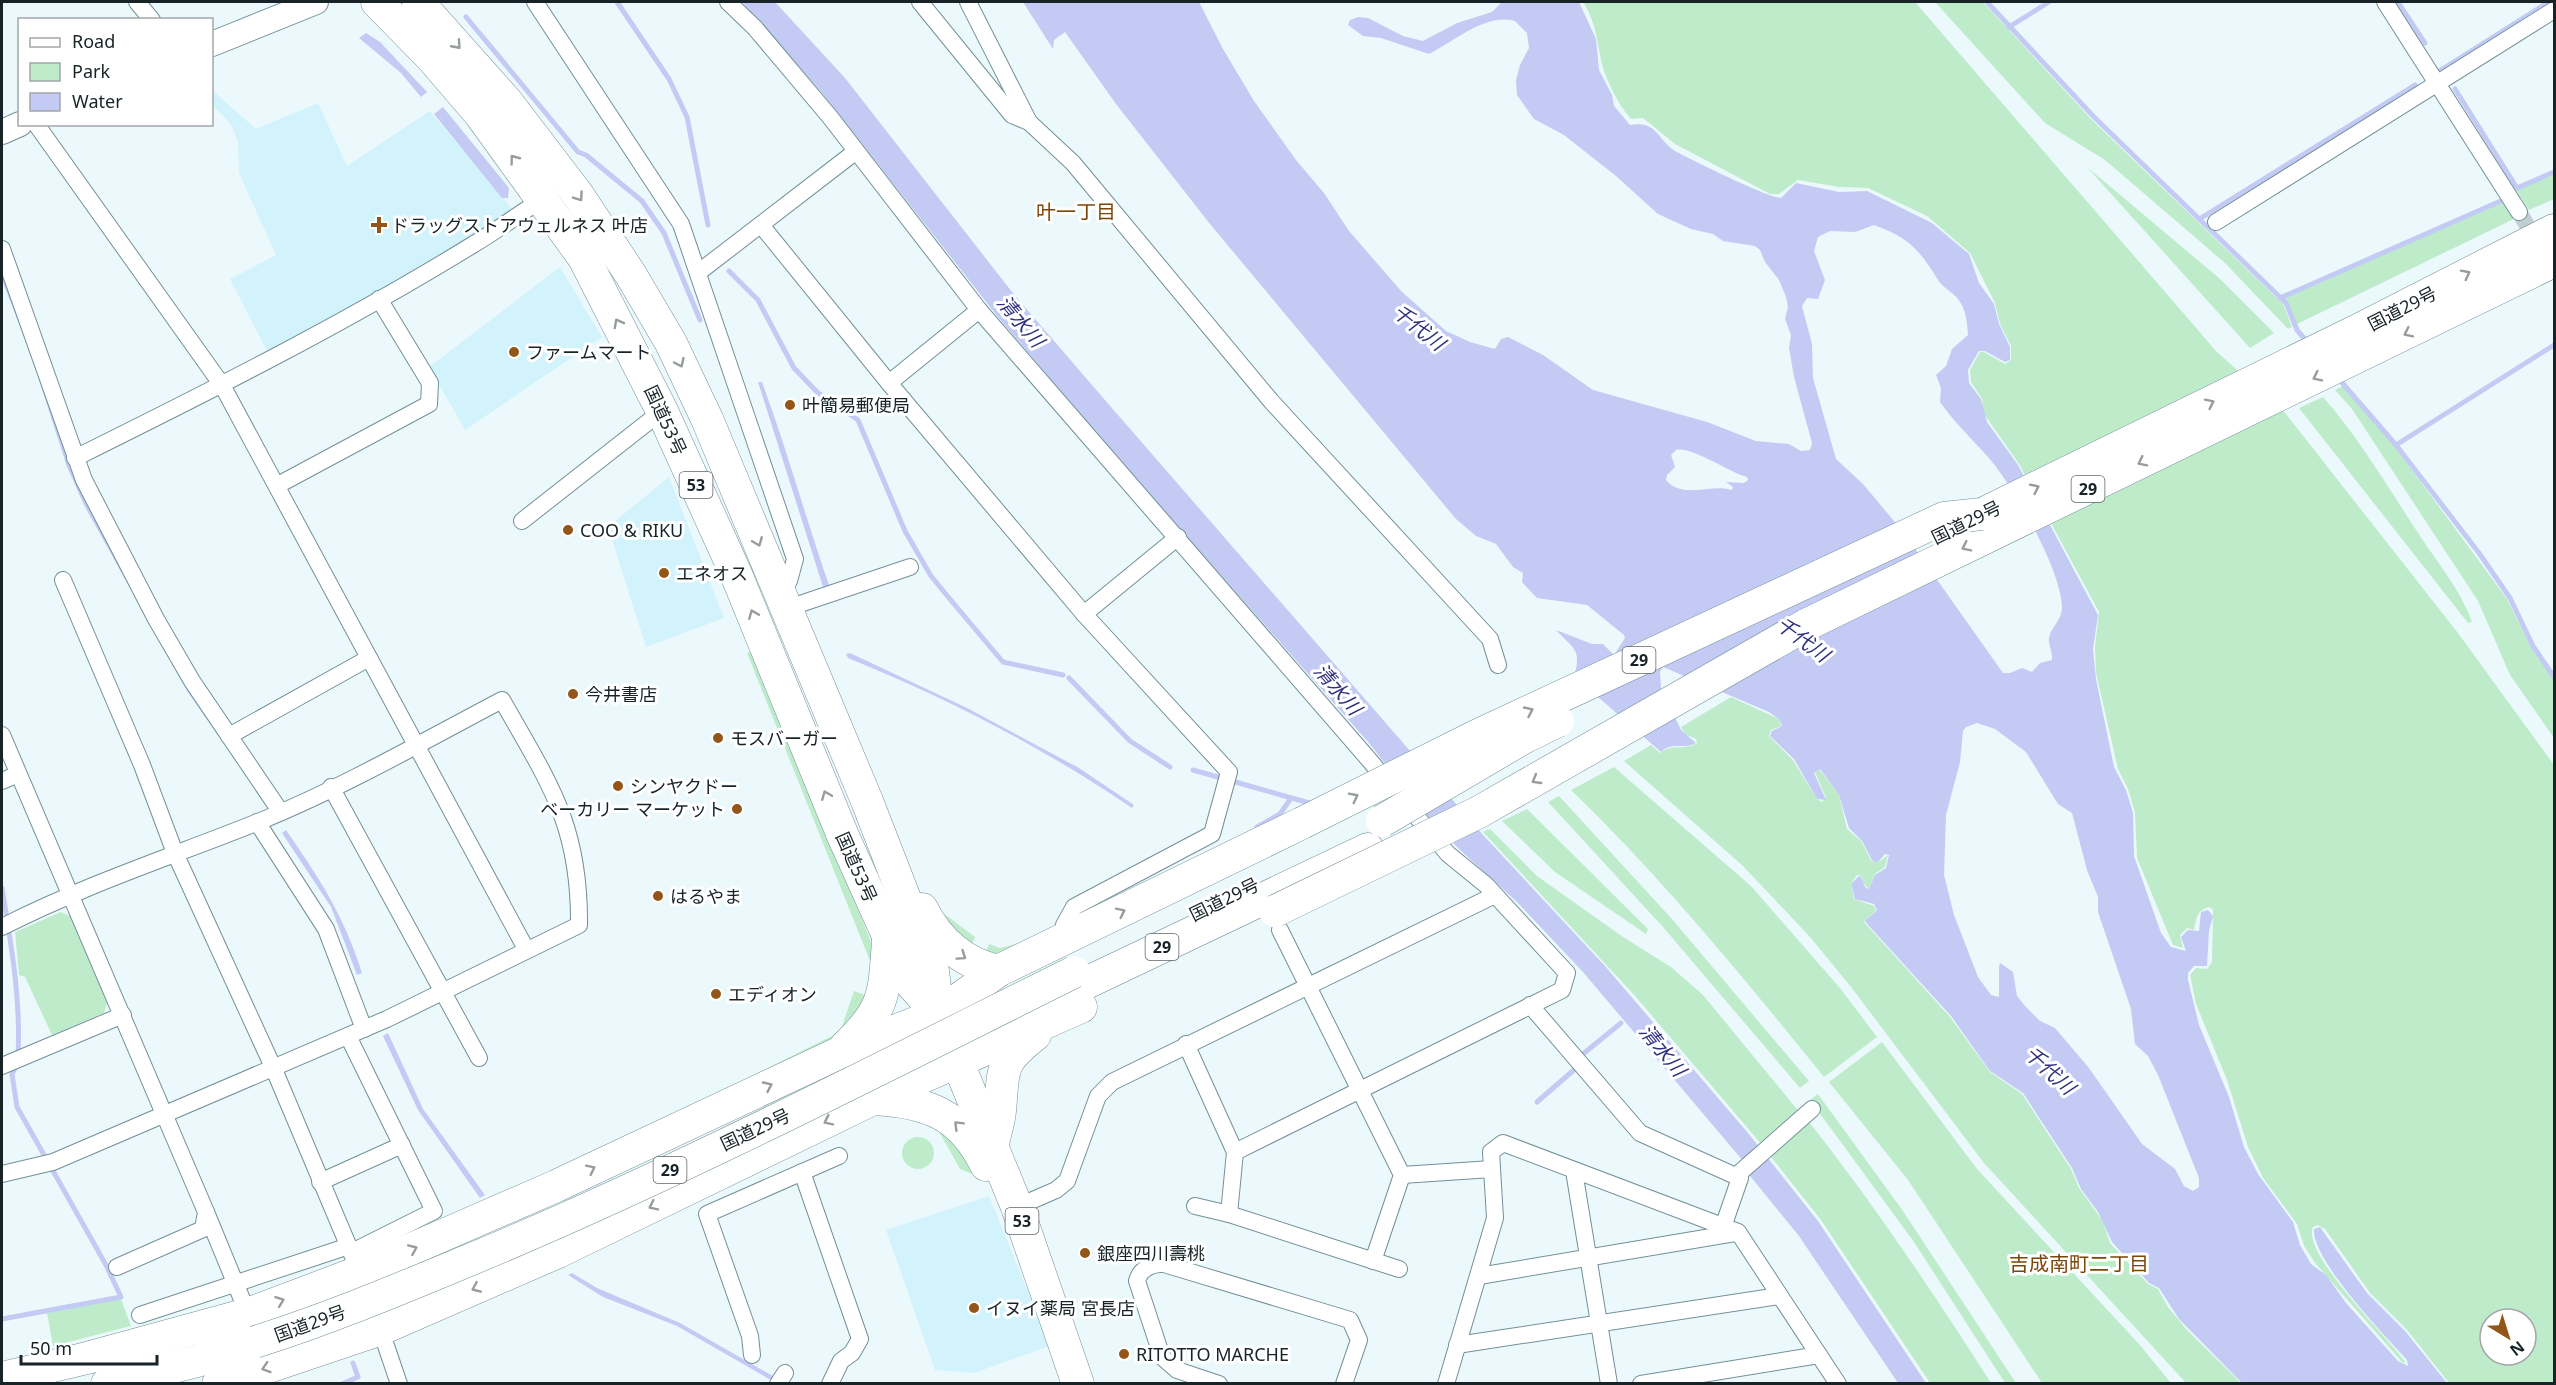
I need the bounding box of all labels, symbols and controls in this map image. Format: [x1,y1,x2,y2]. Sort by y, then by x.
legend [18,18,213,126]
text: Road [72,29,115,53]
one-way arrow [450,38,461,49]
text: Park [72,59,110,83]
text: Water [72,89,123,113]
one-way arrow [510,155,521,166]
one-way arrow [572,190,583,201]
district label: 叶一丁目 [1036,198,1116,225]
place label: ドラッグストアウェルネス 叶店 [391,213,648,237]
marker: ドラッグストアウェルネス 叶店 [372,218,386,232]
one-way arrow [2460,270,2471,281]
street label: 国道29号 [2363,280,2441,336]
water label: 清水川 [991,289,1052,354]
water label: 千代川 [1387,298,1452,358]
one-way arrow [614,319,625,329]
one-way arrow [2403,326,2414,338]
place label: ファームマート [526,340,651,364]
marker: ファームマート [507,345,521,359]
one-way arrow [673,357,685,368]
one-way arrow [2313,370,2324,382]
street label: 国道53号 [639,381,693,459]
place label: 叶簡易郵便局 [802,393,910,417]
marker: 叶簡易郵便局 [783,398,797,412]
one-way arrow [2204,398,2215,410]
one-way arrow [2137,455,2148,467]
road number: 53 [680,472,712,498]
road number: 29 [2072,476,2104,502]
one-way arrow [2028,484,2039,496]
street label: 国道29号 [1927,495,2005,549]
place label: COO & RIKU [580,518,683,542]
marker: COO & RIKU [561,523,575,537]
one-way arrow [751,536,763,547]
one-way arrow [1962,540,1973,552]
place label: エネオス [676,561,748,585]
marker: エネオス [657,566,671,580]
one-way arrow [748,610,760,621]
water label: 千代川 [1771,610,1837,669]
road number: 29 [1622,647,1656,673]
water label: 清水川 [1308,658,1369,722]
place label: 今井書店 [585,682,657,706]
marker: 今井書店 [566,687,580,701]
one-way arrow [1523,707,1534,719]
place label: モスバーガー [730,726,838,750]
marker: モスバーガー [711,731,725,745]
one-way arrow [1532,772,1543,784]
place label: シンヤクドー [630,774,738,798]
marker: シンヤクドー [611,779,625,793]
one-way arrow [821,790,833,801]
one-way arrow [1348,793,1359,804]
place label: ベーカリー マーケット [540,797,725,821]
marker: ベーカリー マーケット [730,802,744,816]
street label: 国道53号 [831,828,883,906]
street label: 国道29号 [1185,872,1263,926]
place label: はるやま [670,884,742,908]
marker: はるやま [651,889,665,903]
one-way arrow [1115,908,1126,919]
road number: 29 [1146,934,1178,960]
one-way arrow [956,949,967,960]
place label: エディオン [728,982,817,1006]
marker: エディオン [709,987,723,1001]
water label: 清水川 [1634,1018,1694,1083]
water label: 千代川 [2019,1040,2083,1102]
one-way arrow [761,1081,772,1093]
street label: 国道29号 [716,1102,794,1156]
one-way arrow [824,1113,835,1125]
one-way arrow [955,1121,965,1132]
road number: 29 [654,1157,686,1183]
one-way arrow [585,1164,596,1176]
one-way arrow [648,1199,659,1211]
road number: 53 [1006,1208,1038,1234]
place label: 銀座四川壽桃 [1097,1241,1205,1265]
one-way arrow [407,1244,418,1256]
marker: 銀座四川壽桃 [1078,1246,1092,1260]
district label: 吉成南町二丁目 [2009,1250,2149,1277]
one-way arrow [471,1281,482,1293]
one-way arrow [275,1296,285,1309]
place label: イヌイ薬局 宮長店 [986,1296,1135,1320]
street label: 国道29号 [271,1299,349,1347]
marker: イヌイ薬局 宮長店 [967,1301,981,1315]
north arrow [2478,1307,2538,1367]
scale bar [21,1328,158,1366]
text: 50 m [30,1336,72,1360]
text: N [2505,1336,2529,1361]
place label: RITOTTO MARCHE [1136,1342,1289,1366]
marker: RITOTTO MARCHE [1117,1347,1131,1361]
one-way arrow [261,1360,272,1373]

